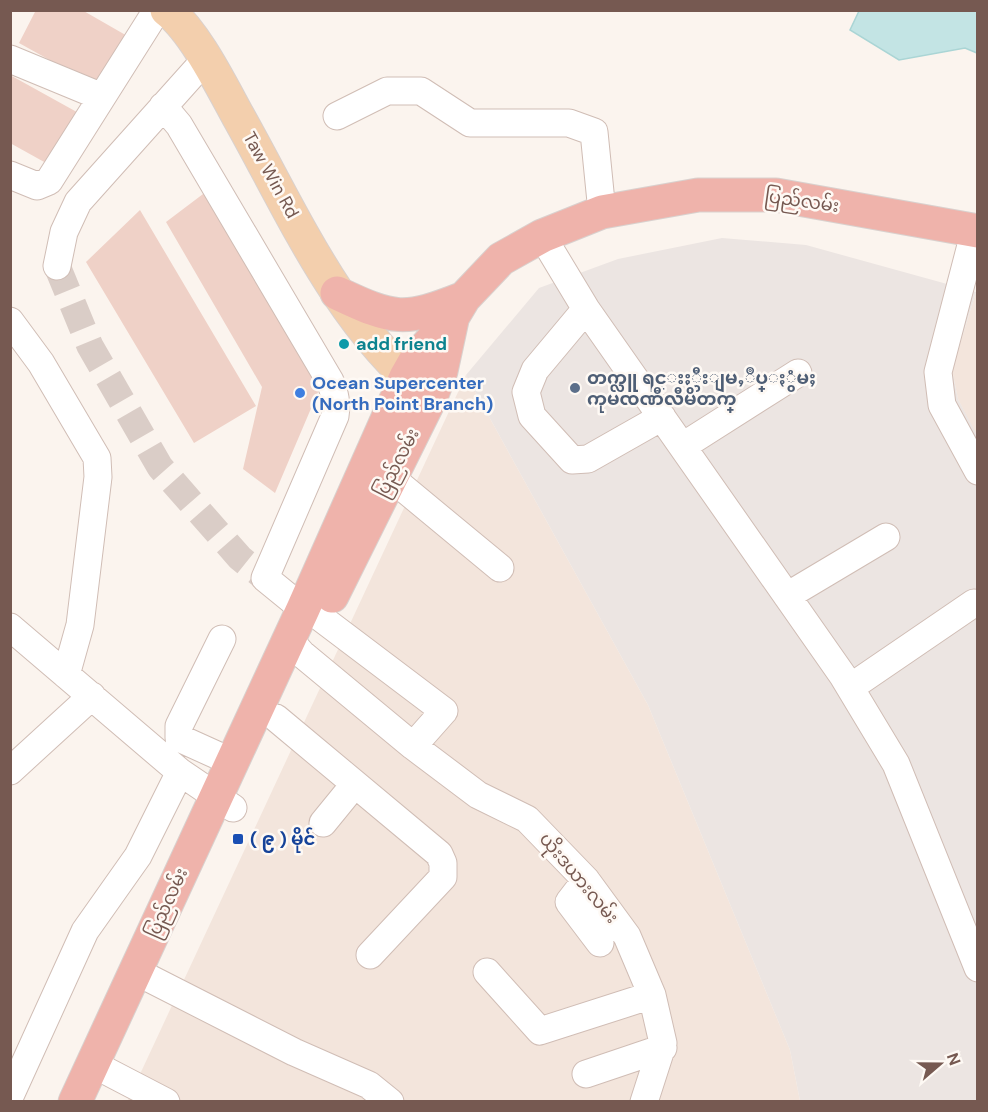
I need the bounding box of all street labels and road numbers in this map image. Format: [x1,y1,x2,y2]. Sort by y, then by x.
street label: Taw Win Rd [237,128,305,222]
street label: ပြည်လမ်း [763,183,841,221]
street label: ပြည်လမ်း [368,424,427,503]
street label: ယိုးဒယားလမ်း [532,826,626,930]
street label: ပြည်လမ်း [140,863,196,943]

